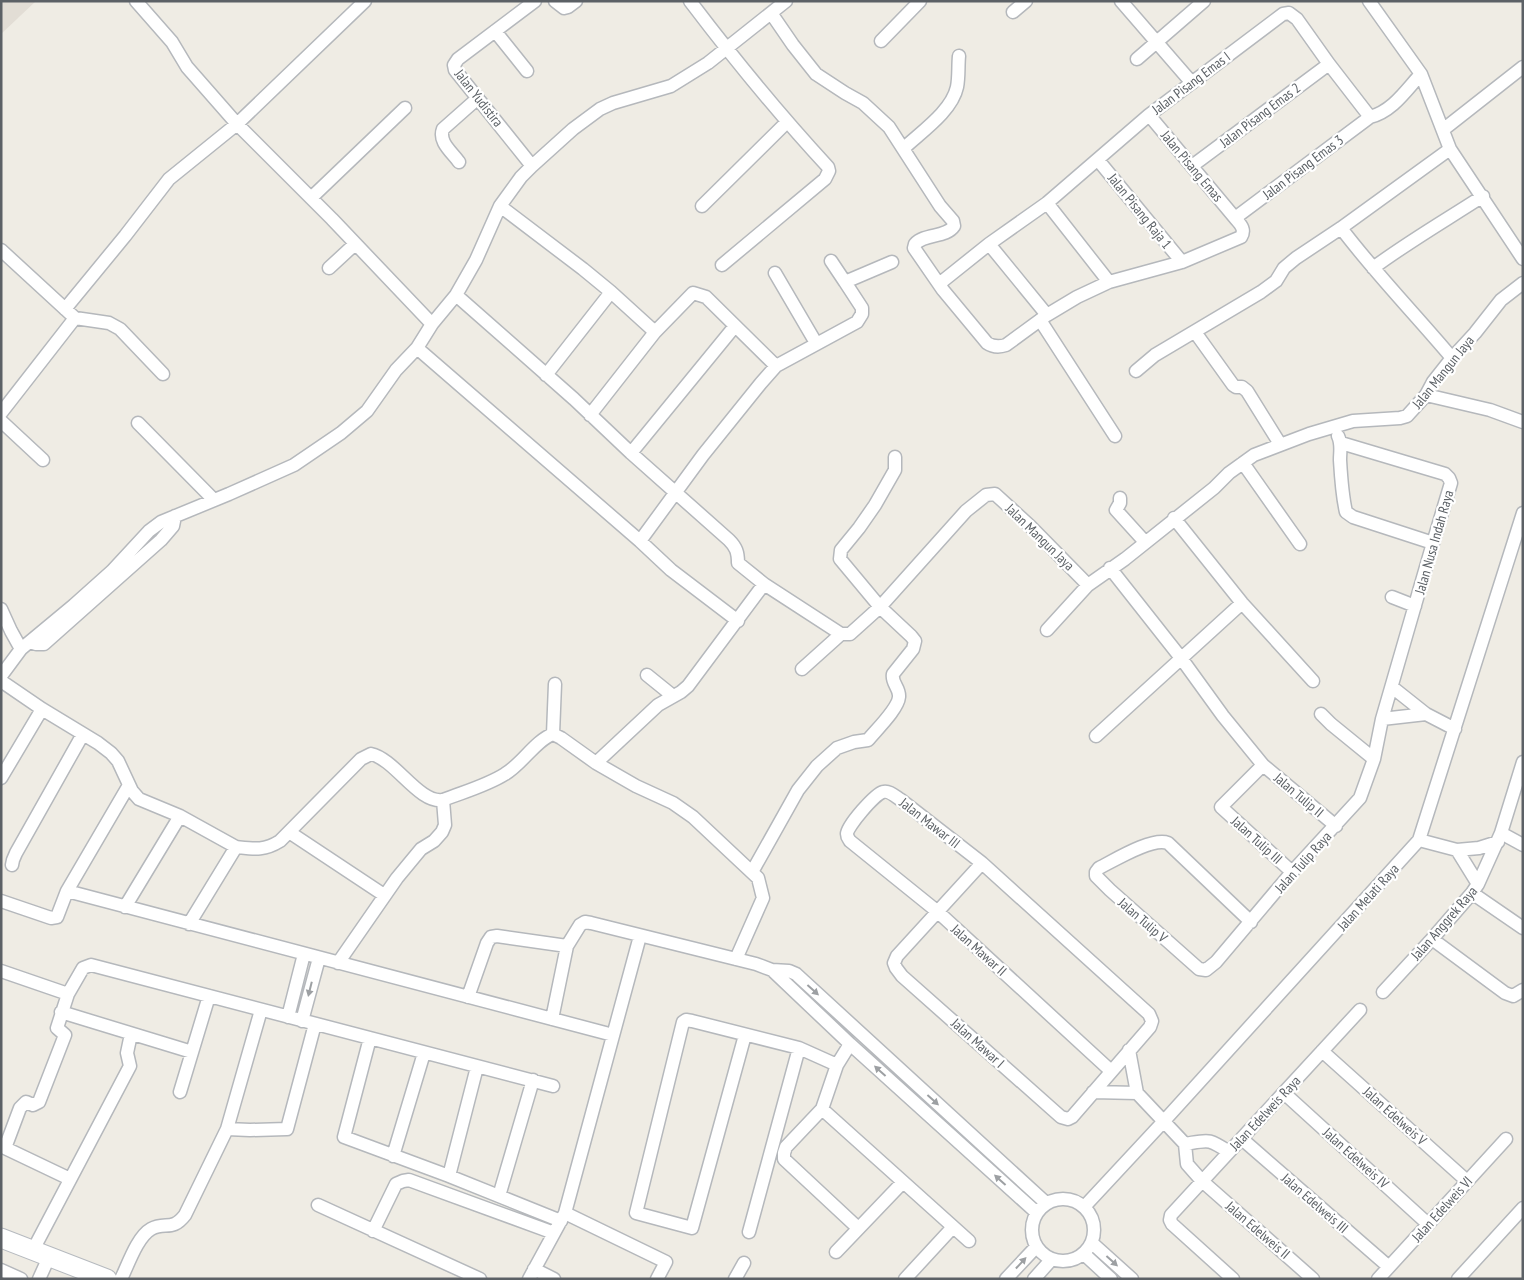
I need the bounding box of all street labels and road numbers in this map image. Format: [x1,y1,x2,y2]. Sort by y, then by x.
street label: Jalan Pisang Emas I [1147,48,1234,119]
street label: Jalan Yudistira [450,65,507,130]
street label: Jalan Pisang Emas 2 [1215,79,1304,152]
street label: Jalan Pisang Emas [1156,126,1227,205]
street label: Jalan Pisang Emas 3 [1258,131,1347,204]
street label: Jalan Pisang Raja 1 [1103,169,1176,252]
street label: Jalan Mangun Jaya [1407,332,1478,413]
street label: Jalan Nusa Indah Raya [1410,488,1457,597]
street label: Jalan Mangun Jaya [1001,499,1078,574]
street label: Jalan Tulip II [1270,768,1328,821]
street label: Jalan Mawar III [895,793,964,852]
street label: Jalan Tulip III [1227,812,1286,868]
street label: Jalan Tulip Raya [1270,828,1335,897]
street label: Jalan Melati Raya [1333,860,1403,935]
street label: Jalan Anggrek Raya [1406,882,1481,964]
street label: Jalan Tulip V [1114,893,1172,947]
street label: Jalan Mawar II [947,920,1011,980]
street label: Jalan Mawar I [947,1014,1008,1072]
street label: Jalan Edelweis Raya [1225,1072,1304,1155]
street label: Jalan Edelweis V [1359,1082,1431,1149]
street label: Jalan Edelweis IV [1319,1123,1393,1193]
street label: Jalan Edelweis III [1277,1168,1352,1237]
street label: Jalan Edelweis VI [1407,1172,1476,1246]
street label: Jalan Edelweis II [1221,1197,1294,1263]

